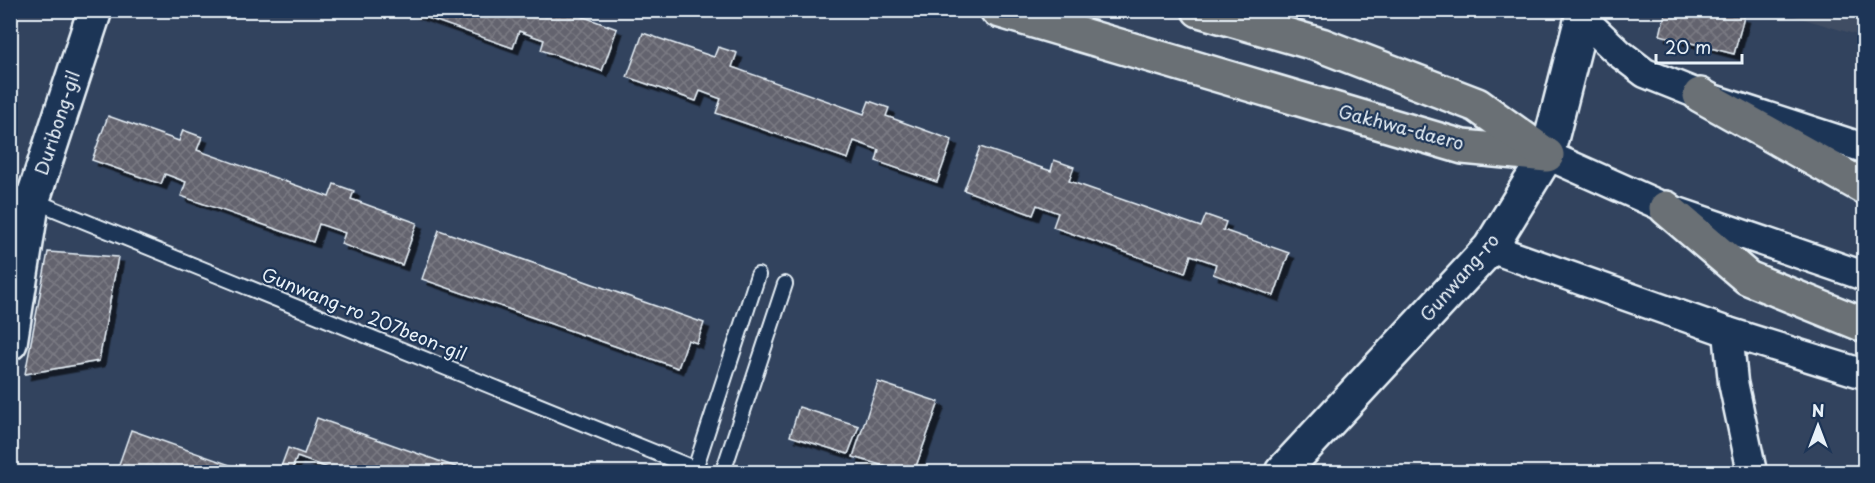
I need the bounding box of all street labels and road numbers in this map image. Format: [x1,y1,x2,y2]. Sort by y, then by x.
street label: Duribong-gil [27,67,86,178]
street label: Gakhwa-daero [1336,97,1467,156]
street label: Gunwang-ro [1413,227,1505,327]
street label: Gunwang-ro 207beon-gil [258,260,471,367]

